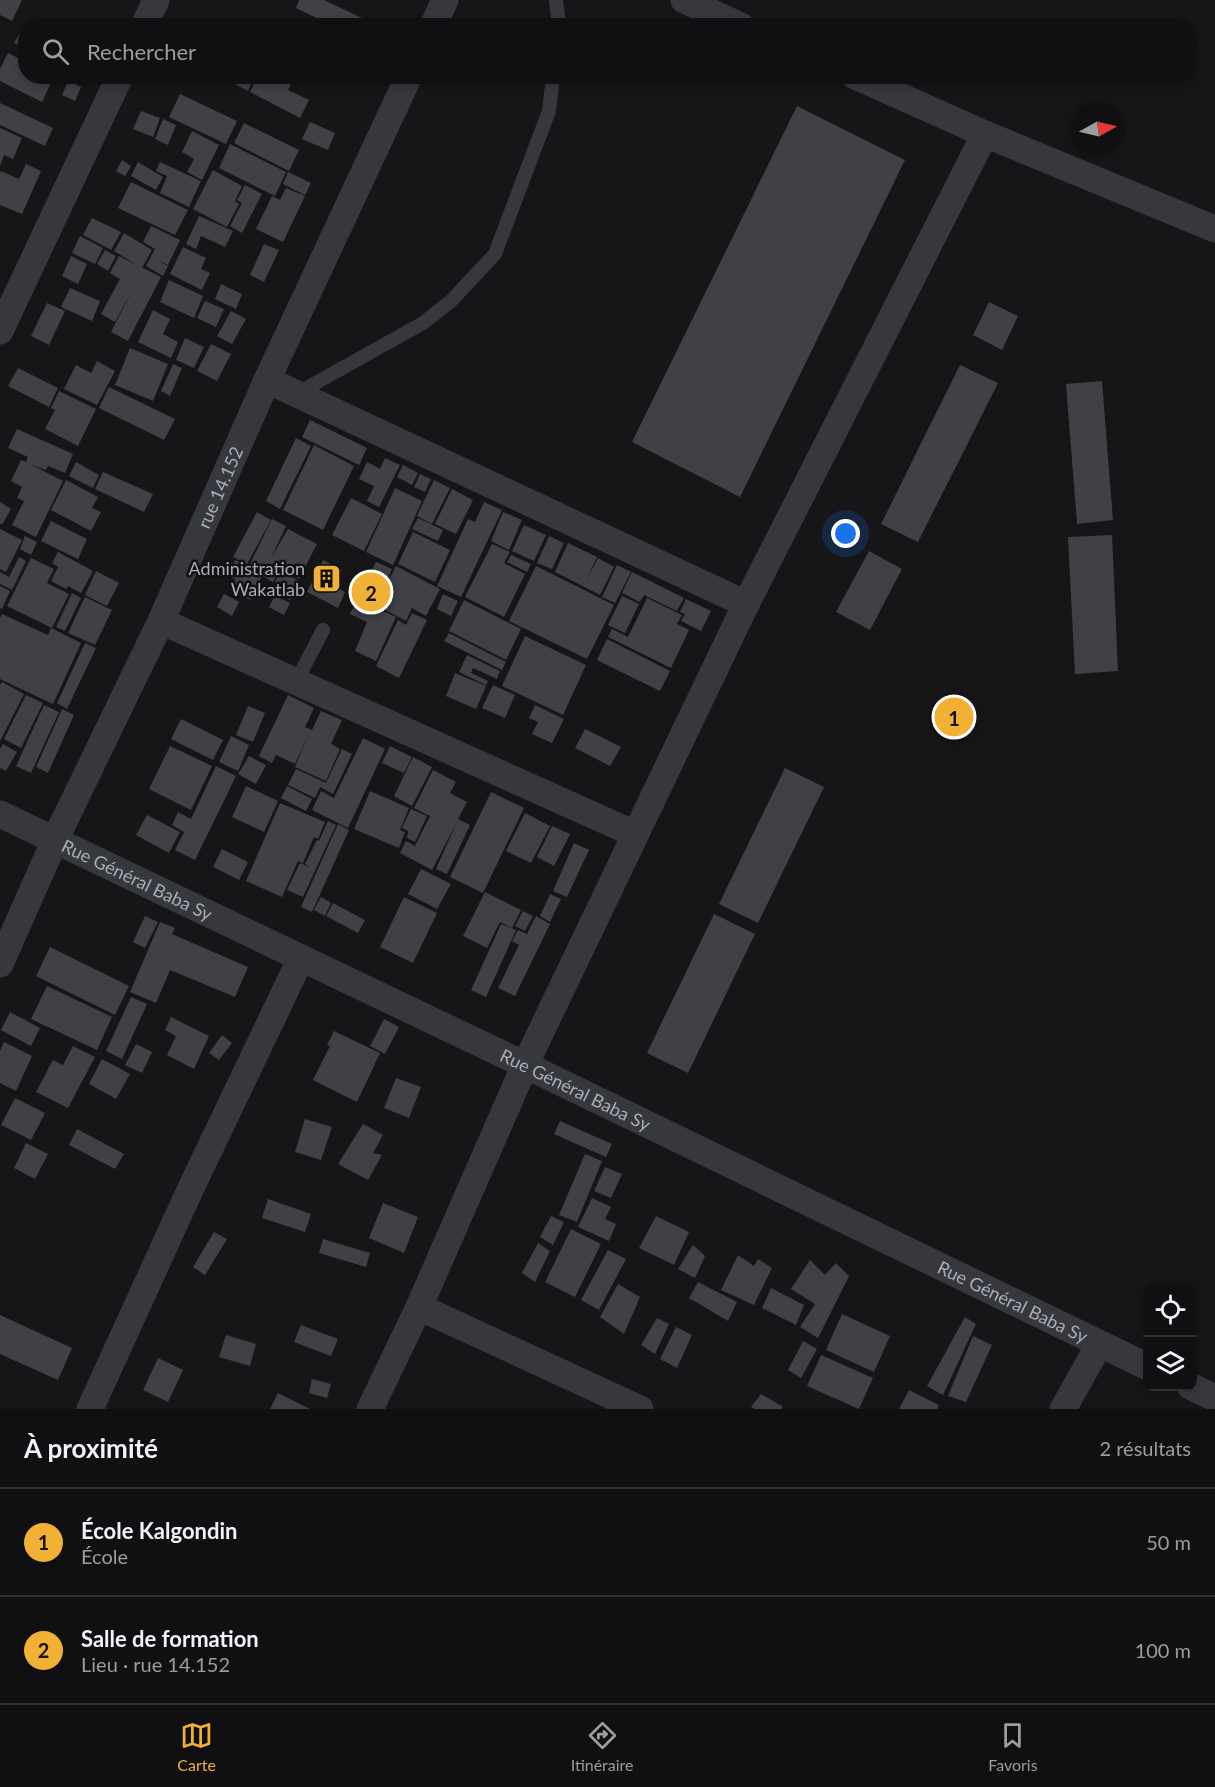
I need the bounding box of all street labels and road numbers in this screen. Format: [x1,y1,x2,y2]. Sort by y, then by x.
street label: rue 14.152 [192,443,247,532]
street label: Rue Général Baba Sy [58,834,217,925]
street label: Rue Général Baba Sy [497,1044,655,1135]
street label: Rue Général Baba Sy [934,1256,1092,1347]

